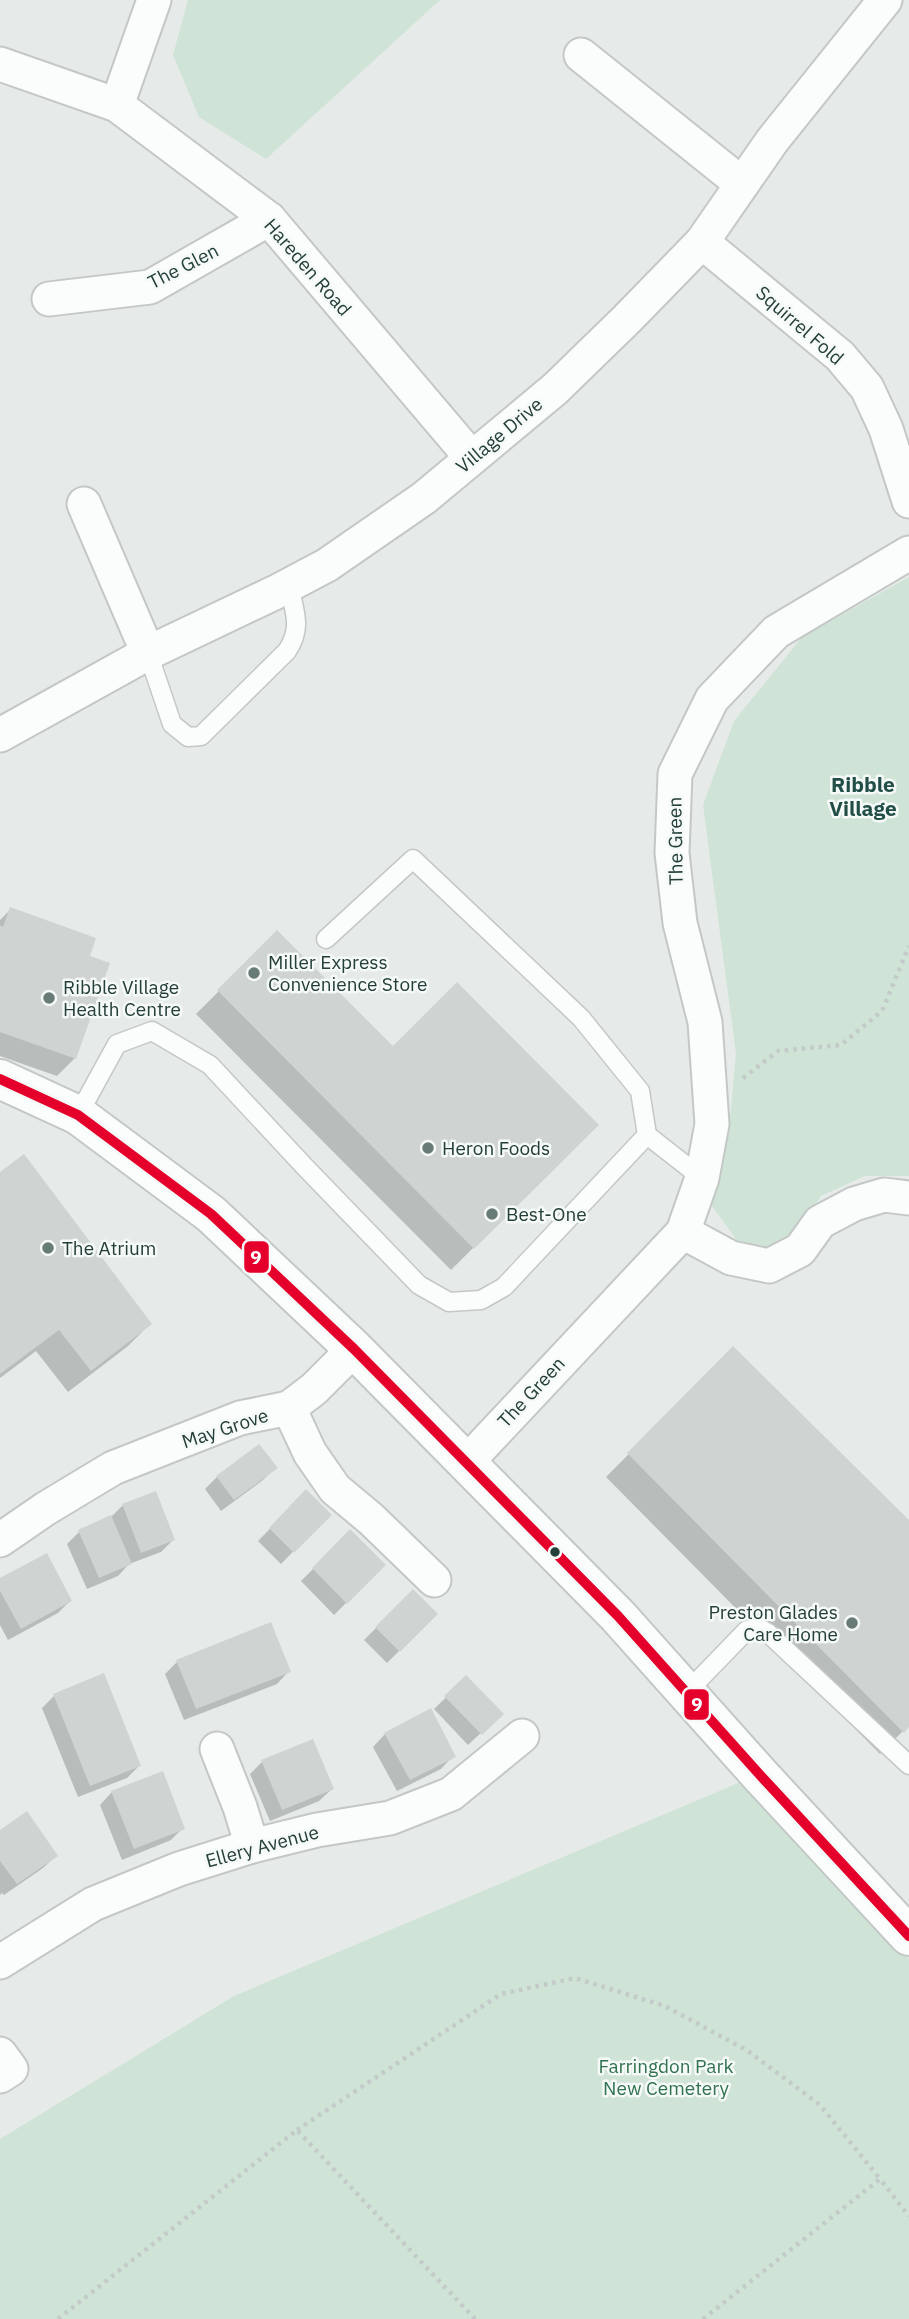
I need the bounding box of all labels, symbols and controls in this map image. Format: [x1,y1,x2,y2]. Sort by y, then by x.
street label: Hareden Road [259,213,357,321]
street label: The Glen [144,238,222,294]
street label: Squirrel Fold [751,280,849,370]
street label: Village Drive [451,392,547,478]
district label: Ribble Village [829,770,897,822]
street label: The Green [662,797,688,885]
place label: Miller Express Convenience Store [268,950,427,996]
marker: Miller Express Convenience Store [246,965,262,981]
place label: Ribble Village Health Centre [63,975,181,1021]
marker: Ribble Village Health Centre [41,990,57,1006]
place label: Heron Foods [442,1136,550,1160]
marker: Heron Foods [420,1140,436,1156]
place label: Best-One [506,1202,587,1226]
marker: Best-One [484,1206,500,1222]
place label: The Atrium [62,1236,156,1260]
marker: The Atrium [40,1240,56,1256]
line badge: 9 [243,1240,270,1274]
text: 9 [250,1245,262,1269]
street label: The Green [492,1352,570,1432]
street label: May Grove [179,1403,271,1453]
unlabelled marker [548,1545,562,1559]
place label: Preston Glades Care Home [709,1600,838,1646]
marker: Preston Glades Care Home [844,1615,860,1631]
line badge: 9 [683,1688,710,1721]
text: 9 [691,1692,703,1716]
street label: Ellery Avenue [203,1819,321,1873]
park label: Farringdon Park New Cemetery [599,2054,733,2100]

